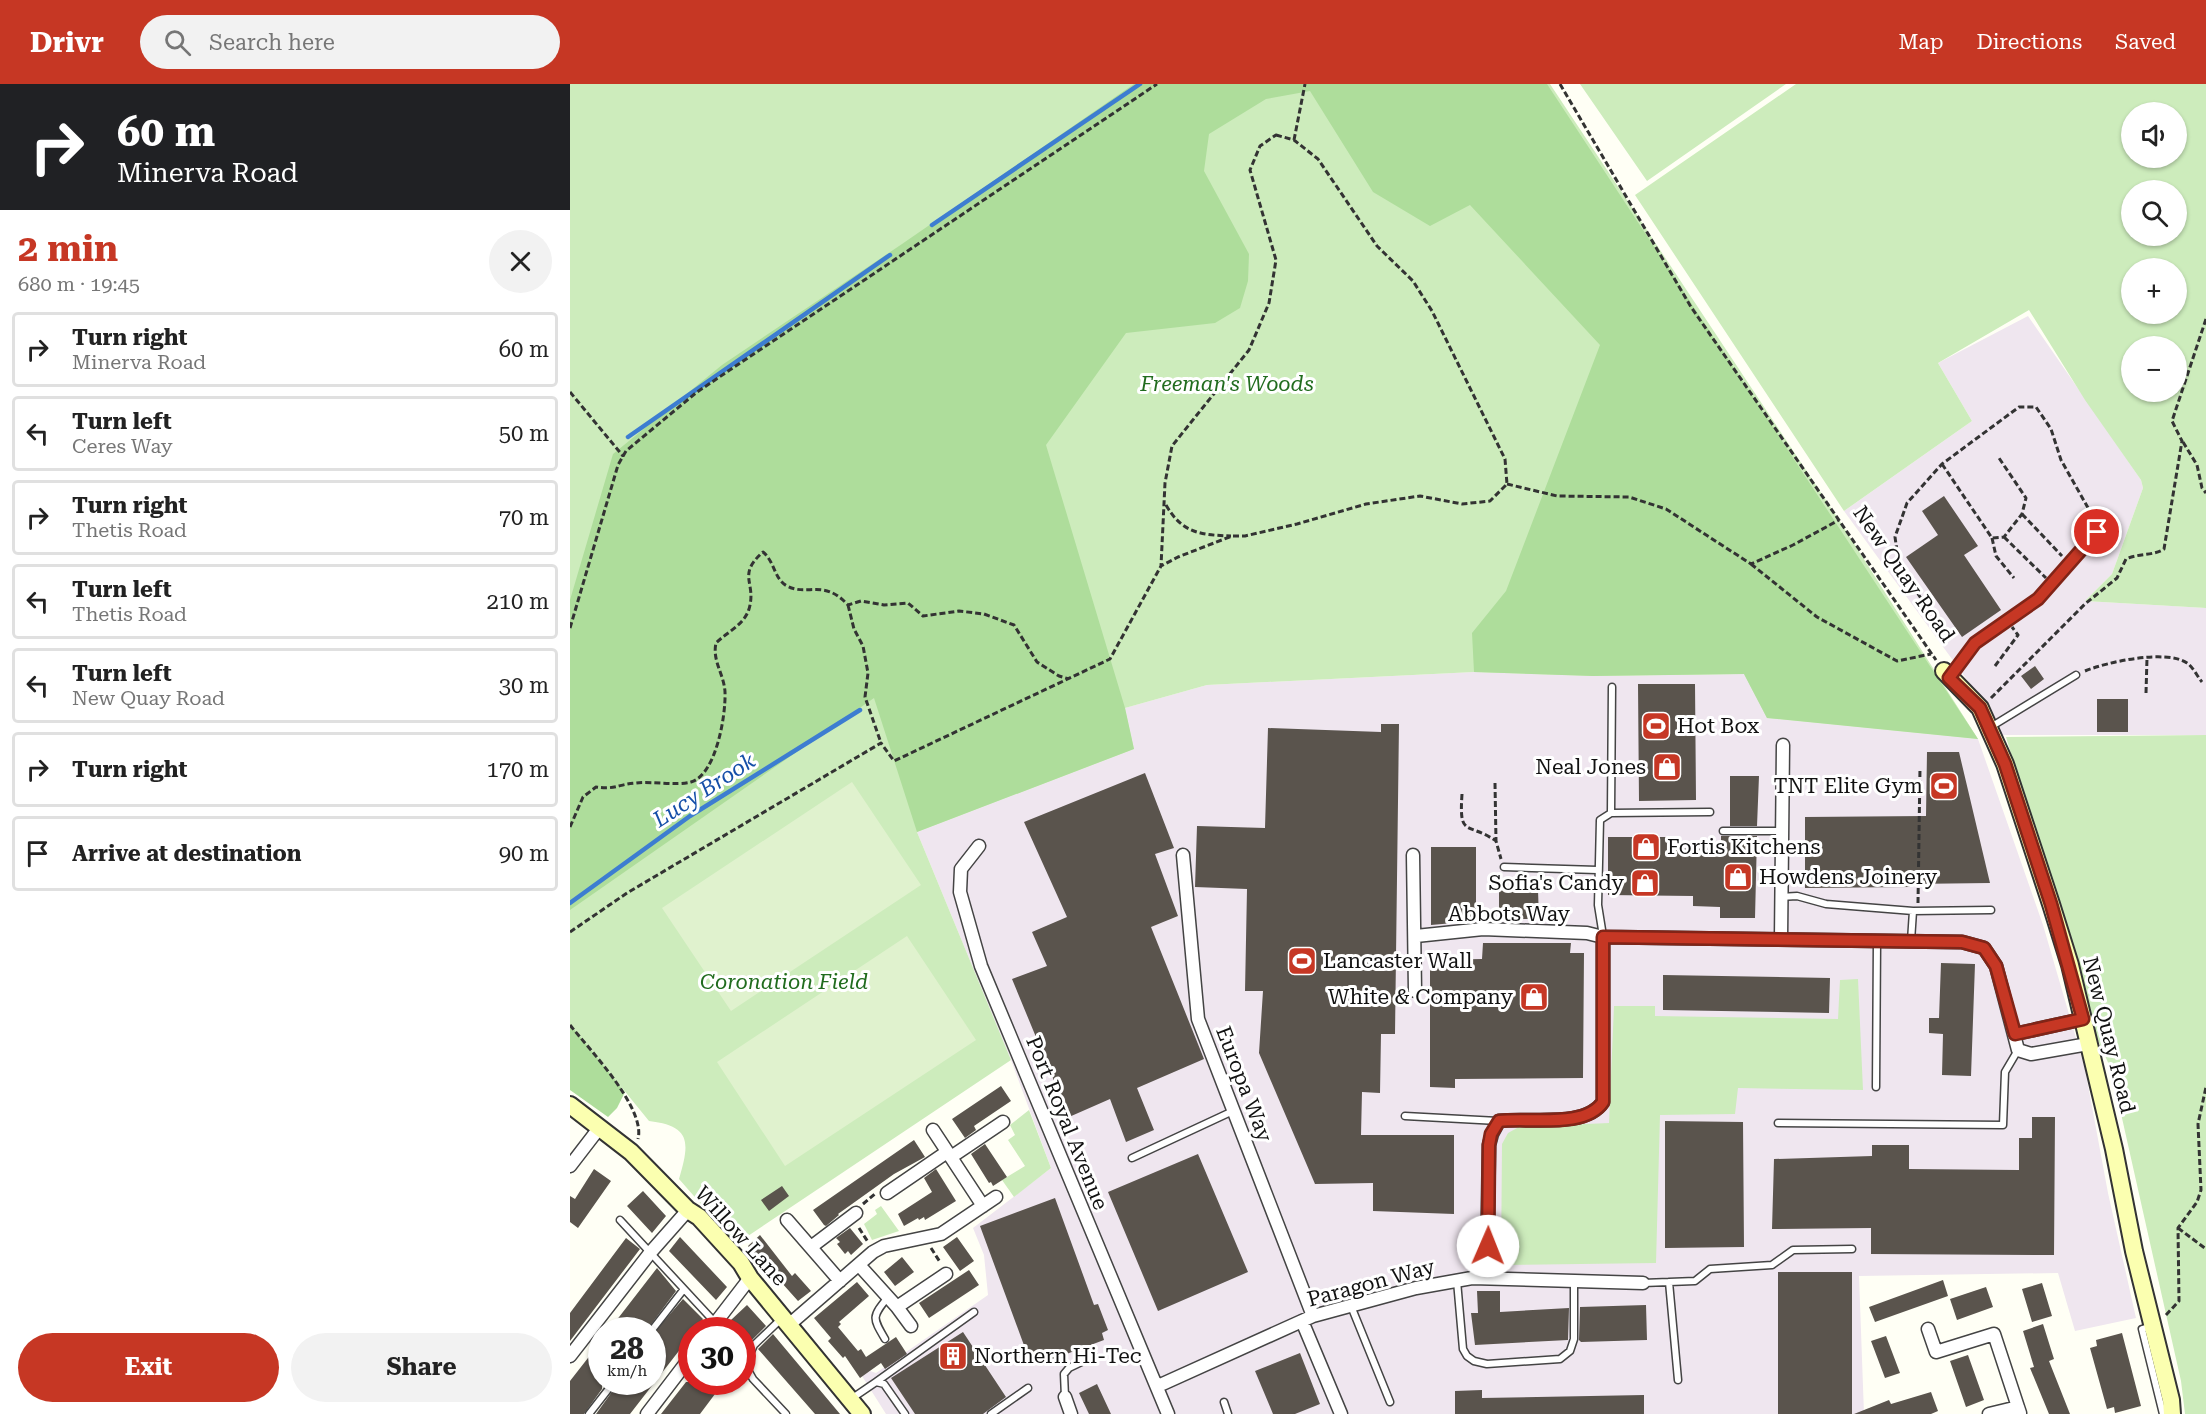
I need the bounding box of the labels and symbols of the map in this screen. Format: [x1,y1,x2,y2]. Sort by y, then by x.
park label: Freeman's Woods [1139,372,1314,396]
street label: New Quay Road [1848,501,1960,647]
pin [2071,506,2122,557]
sports icon: Hot Box [1640,710,1672,742]
place label: Hot Box [1677,714,1759,738]
water label: Lucy Brook [647,748,760,833]
shop icon: Neal Jones [1651,751,1683,783]
place label: Neal Jones [1535,755,1646,779]
sports icon: TNT Elite Gym [1928,770,1960,802]
place label: TNT Elite Gym [1773,774,1923,798]
shop icon: Fortis Kitchens [1630,831,1662,863]
place label: Fortis Kitchens [1667,835,1820,859]
shop icon: Howdens Joinery [1722,861,1754,893]
place label: Howdens Joinery [1759,865,1938,889]
shop icon: Sofia's Candy [1629,867,1661,899]
place label: Sofia's Candy [1488,871,1625,895]
street label: Abbots Way [1448,902,1570,926]
sports icon: Lancaster Wall [1286,945,1318,977]
place label: Lancaster Wall [1323,949,1473,973]
street label: New Quay Road [2078,954,2140,1116]
park label: Coronation Field [700,970,868,994]
shop icon: White & Company [1518,981,1550,1013]
place label: White & Company [1328,985,1514,1009]
street label: Europa Way [1211,1023,1277,1146]
street label: Port Royal Avenue [1021,1033,1113,1213]
street label: Willow Lane [690,1181,792,1291]
position arrow [1456,1214,1520,1278]
street label: Paragon Way [1305,1254,1438,1312]
speed limit sign: 30 [678,1317,756,1395]
building icon: Northern Hi-Tec [937,1340,969,1372]
place label: Northern Hi-Tec [974,1344,1142,1368]

